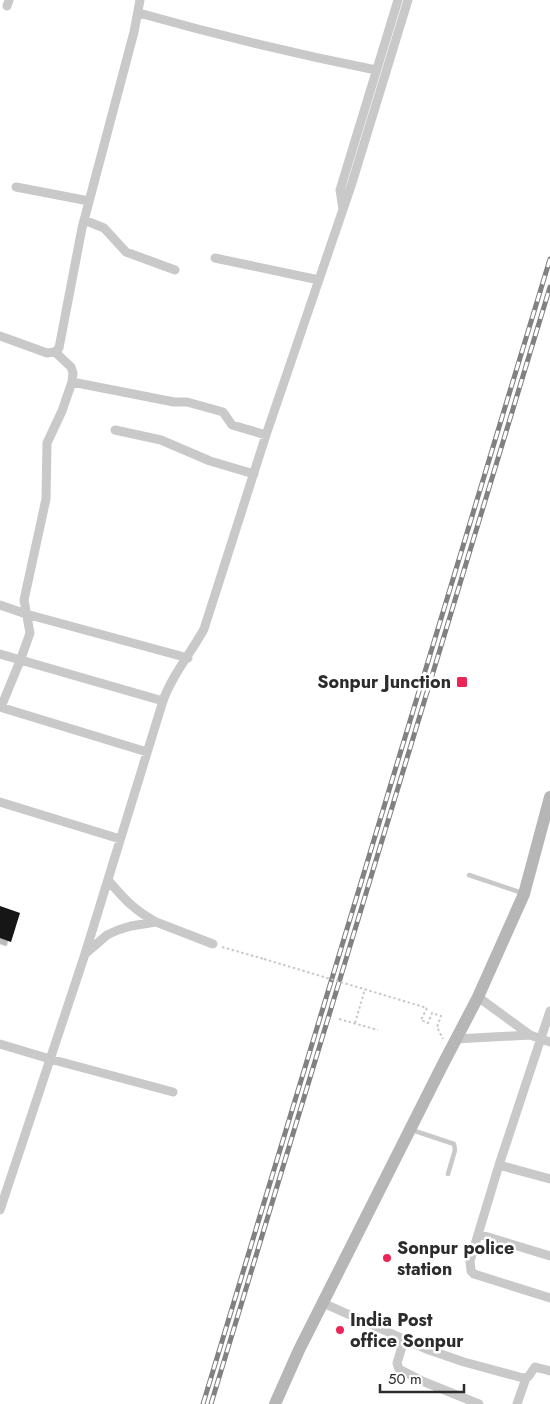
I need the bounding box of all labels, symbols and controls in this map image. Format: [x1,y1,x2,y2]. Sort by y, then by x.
place label: Sonpur Junction [317,669,451,695]
marker: Sonpur Junction [455,675,469,689]
place label: Sonpur police station [397,1235,514,1282]
marker: Sonpur police station [381,1252,393,1264]
place label: India Post office Sonpur [350,1307,464,1354]
marker: India Post office Sonpur [334,1324,346,1336]
scale bar [380,1362,464,1394]
text: 50 m [388,1368,422,1390]

